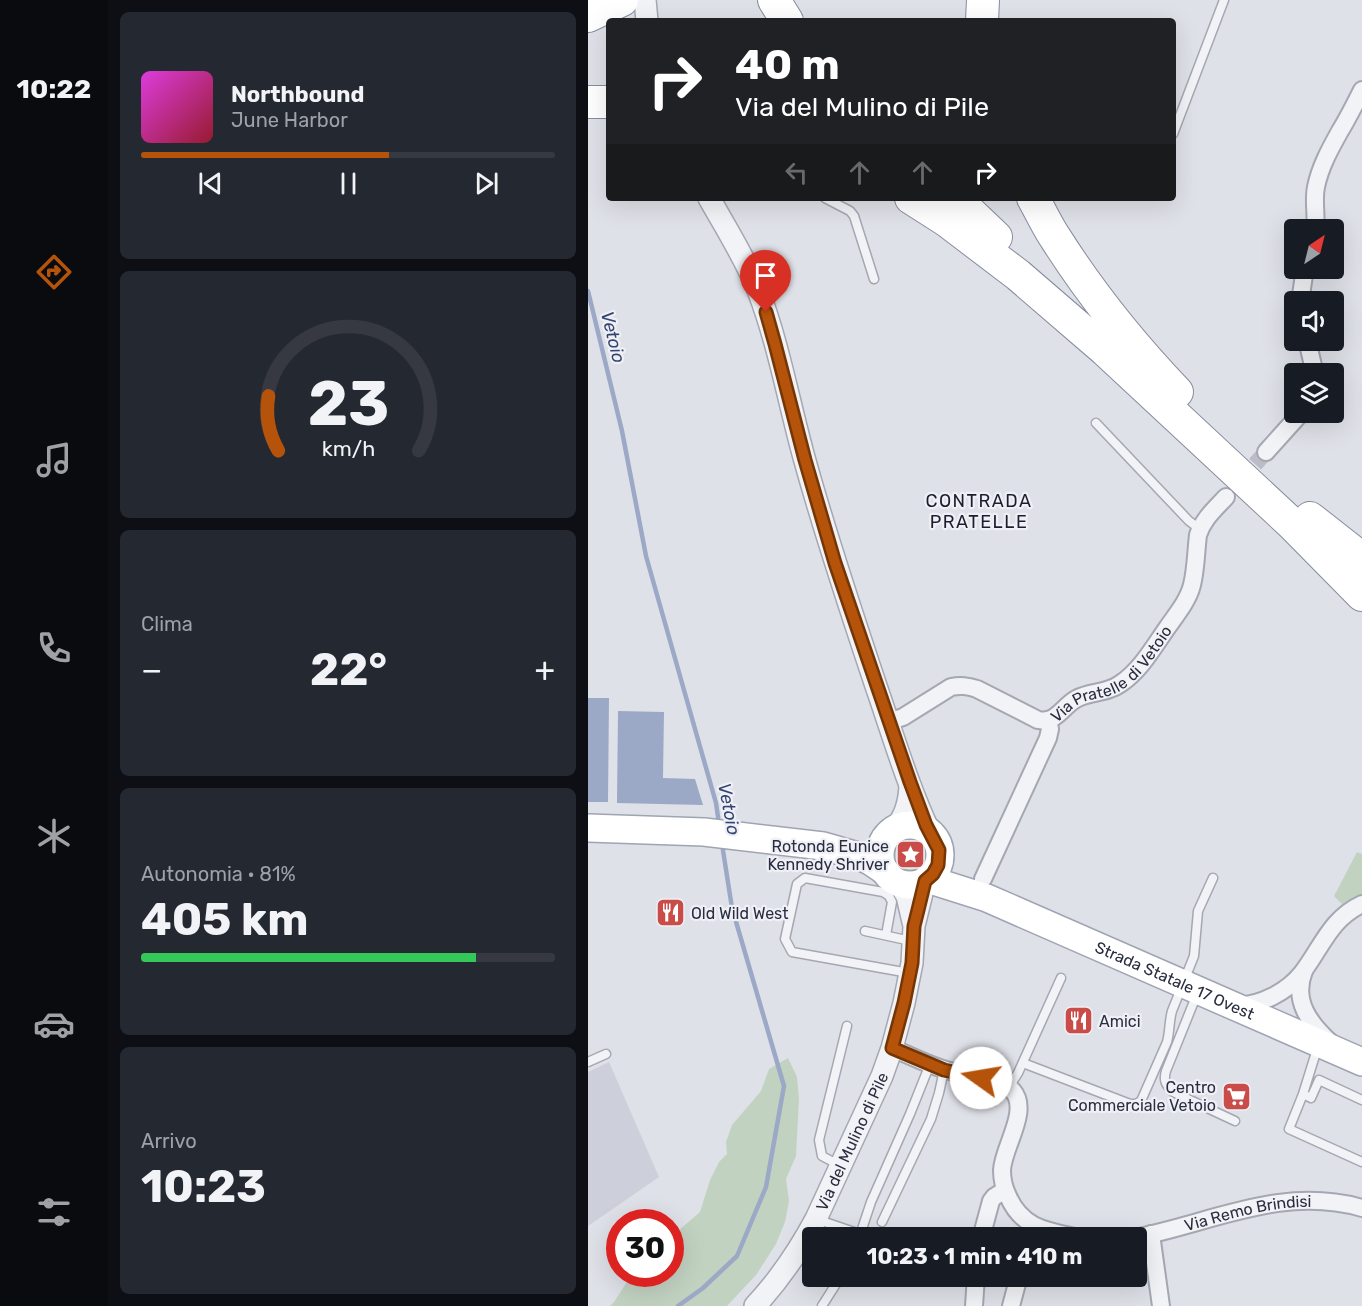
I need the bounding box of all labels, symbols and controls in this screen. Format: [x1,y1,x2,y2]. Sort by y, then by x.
text: 40 m [735,40,840,90]
icon: right [636,42,714,120]
text: 10:22 [17,73,91,105]
text: Northbound [231,81,364,108]
text: Via del Mulino di Pile [735,91,989,123]
text: June Harbor [231,108,348,132]
icon: left [780,156,813,189]
icon: ahead [843,156,876,189]
icon: ahead [906,156,939,189]
icon: right [969,156,1002,189]
icon: previous [194,167,227,200]
icon: pause [332,167,365,200]
icon: next [470,167,503,200]
north arrow [1284,219,1344,279]
map controls [1284,219,1344,423]
pin [740,250,791,312]
icon: directions [33,251,75,293]
icon: arrive [749,259,782,292]
button: sound [1284,291,1344,351]
water label: Vetoio [596,309,630,365]
button: layers [1284,363,1344,423]
text: 23 [307,367,389,441]
text: km/h [321,437,375,462]
icon: music [33,439,75,481]
district label: CONTRADA PRATELLE [925,490,1033,533]
text: Clima [141,612,193,636]
street label: Via Pratelle di Vetoio [1047,622,1175,726]
icon: phone [33,627,75,669]
text: 22° [310,643,387,696]
text: − [141,650,162,689]
text: + [534,650,555,689]
water label: Vetoio [713,781,745,837]
icon: climate [33,815,75,857]
place label: Rotonda Eunice Kennedy Shriver [767,837,889,874]
place icon: Rotonda Eunice Kennedy Shriver [894,839,926,871]
text: Autonomia · 81% [141,862,296,886]
text: 405 km [141,893,309,946]
restaurant icon: Old Wild West [654,897,686,929]
place label: Old Wild West [691,904,789,923]
street label: Strada Statale 17 Ovest [1092,937,1257,1023]
icon: car [33,1003,75,1045]
restaurant icon: Amici [1062,1005,1094,1037]
place label: Amici [1099,1012,1141,1031]
position arrow [949,1046,1013,1110]
street label: Via del Mulino di Pile [812,1069,892,1214]
place label: Centro Commerciale Vetoio [1068,1078,1216,1115]
supermarket icon: Centro Commerciale Vetoio [1221,1080,1253,1112]
text: Arrivo [141,1129,197,1153]
text: 10:23 [141,1160,266,1213]
icon: filters [33,1191,75,1233]
street label: Via Remo Brindisi [1182,1191,1311,1235]
speed limit sign: 30 [606,1209,684,1287]
text: 10:23 · 1 min · 410 m [867,1243,1082,1270]

